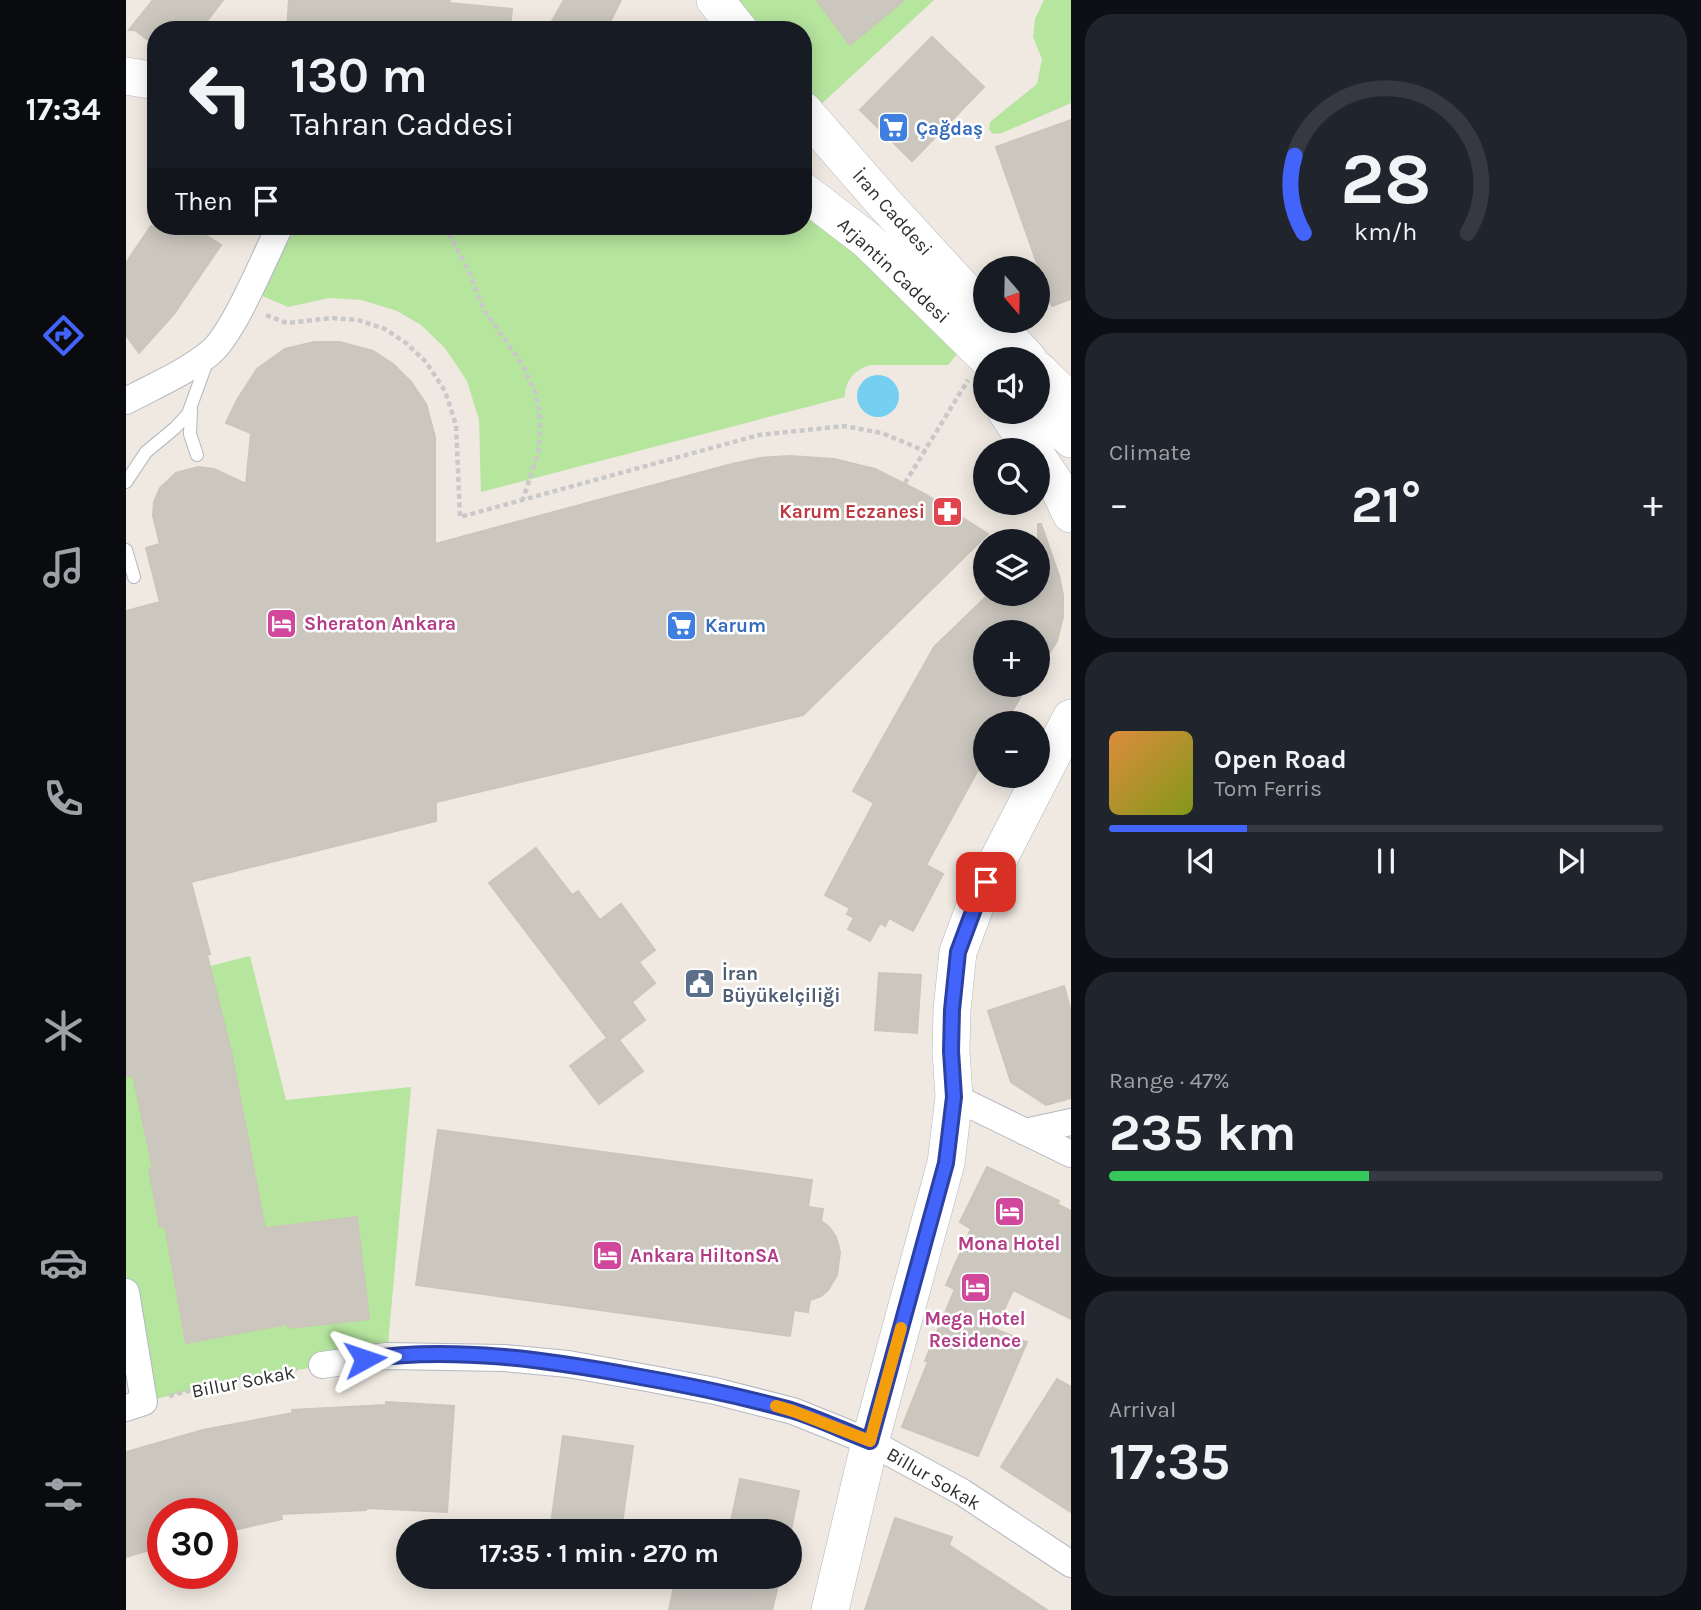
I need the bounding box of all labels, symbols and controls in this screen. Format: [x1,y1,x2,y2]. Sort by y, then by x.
text: 130 m [290,47,428,104]
icon: left [175,49,266,140]
text: 17:34 [26,91,100,128]
text: Tahran Caddesi [290,106,514,143]
supermarket icon: Çağdaş [876,111,910,145]
place label: Çağdaş [916,118,983,140]
text: 28 [1340,136,1432,221]
street label: İran Caddesi [848,165,937,260]
icon: arrive [247,182,285,220]
text: Then [175,186,233,217]
street label: Arjantin Caddesi [833,213,954,328]
text: km/h [1354,216,1418,245]
north arrow [973,256,1050,332]
map controls [973,256,1050,788]
icon: directions [39,311,88,360]
button: sound [973,347,1050,424]
button: search [973,438,1050,515]
text: Climate [1109,439,1191,466]
text: 21° [1351,474,1421,535]
text: − [1109,482,1129,527]
text: + [1643,482,1663,527]
pharmacy icon: Karum Eczanesi [931,494,965,528]
place label: Karum Eczanesi [779,501,925,523]
button: layers [973,529,1050,606]
icon: music [39,543,88,592]
hotel icon: Sheraton Ankara [264,606,298,640]
supermarket icon: Karum [665,608,699,642]
place label: Sheraton Ankara [304,613,456,635]
place label: Karum [705,615,766,637]
button: + [973,620,1050,697]
button: − [973,711,1050,788]
text: Open Road [1214,744,1347,775]
icon: phone [39,774,88,823]
text: Tom Ferris [1214,775,1322,802]
icon: previous [1182,842,1220,880]
icon: pause [1367,842,1405,880]
icon: next [1552,842,1590,880]
pin [956,852,1016,912]
icon: arrive [967,863,1005,901]
place label: İran Büyükelçiliği [722,962,840,1007]
public building icon: İran Büyükelçiliği [682,967,716,1001]
icon: climate [39,1006,88,1055]
text: Range · 47% [1109,1067,1230,1094]
text: 235 km [1109,1102,1296,1163]
hotel icon: Mona Hotel [992,1195,1026,1229]
place label: Mona Hotel [958,1233,1060,1255]
icon: car [39,1238,88,1287]
hotel icon: Ankara HiltonSA [590,1238,624,1272]
place label: Ankara HiltonSA [630,1245,779,1267]
hotel icon: Mega Hotel Residence [958,1270,992,1304]
place label: Mega Hotel Residence [924,1308,1026,1352]
position arrow [328,1322,402,1396]
street label: Billur Sokak [190,1361,297,1403]
text: Arrival [1109,1396,1176,1423]
text: 17:35 [1109,1431,1230,1492]
street label: Billur Sokak [883,1443,985,1515]
icon: filters [39,1470,88,1519]
speed limit sign: 30 [147,1498,238,1589]
text: 17:35 · 1 min · 270 m [479,1538,719,1569]

